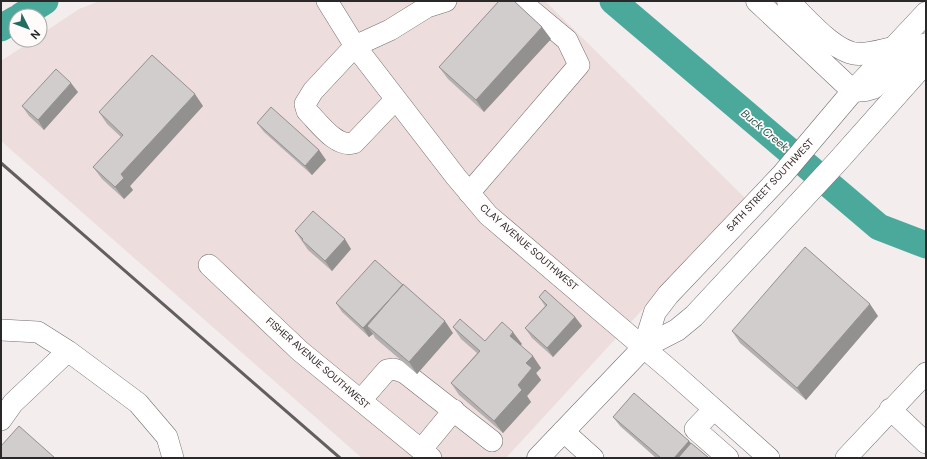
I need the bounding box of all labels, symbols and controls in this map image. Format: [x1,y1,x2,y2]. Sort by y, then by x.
north arrow [8,8,48,48]
text: N [28,27,43,42]
water label: Buck Creek [738,106,792,154]
street label: 54TH STREET SOUTHWEST [723,135,817,234]
street label: CLAY AVENUE SOUTHWEST [477,201,581,293]
street label: FISHER AVENUE SOUTHWEST [263,314,373,412]

